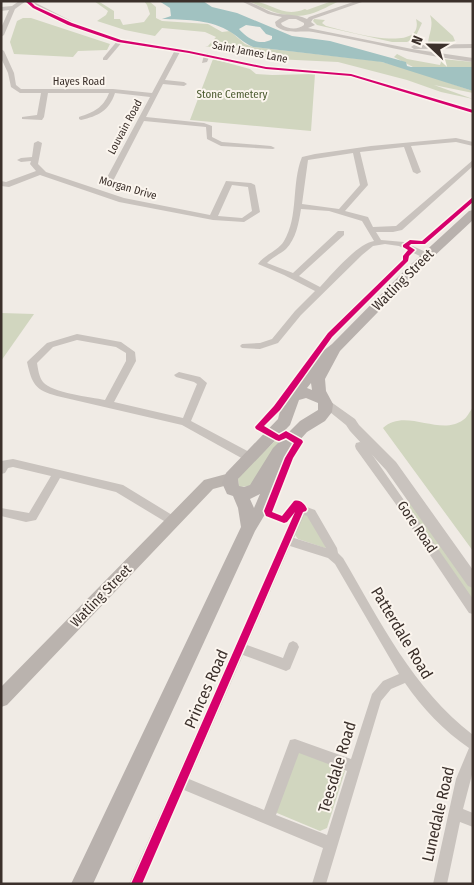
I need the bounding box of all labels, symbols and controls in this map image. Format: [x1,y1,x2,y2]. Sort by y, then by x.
north arrow [404,20,454,70]
text: N [408,33,427,47]
street label: Saint James Lane [211,38,289,66]
street label: Hayes Road [53,75,105,88]
park label: Stone Cemetery [197,88,267,101]
street label: Louvain Road [105,97,145,157]
street label: Morgan Drive [98,174,158,202]
street label: Watling Street [369,245,438,314]
street label: Gore Road [393,498,441,556]
street label: Watling Street [67,561,135,631]
street label: Patterdale Road [367,584,437,682]
street label: Princes Road [180,647,232,731]
street label: Teesdale Road [314,719,360,815]
street label: Lunedale Road [418,765,458,863]

